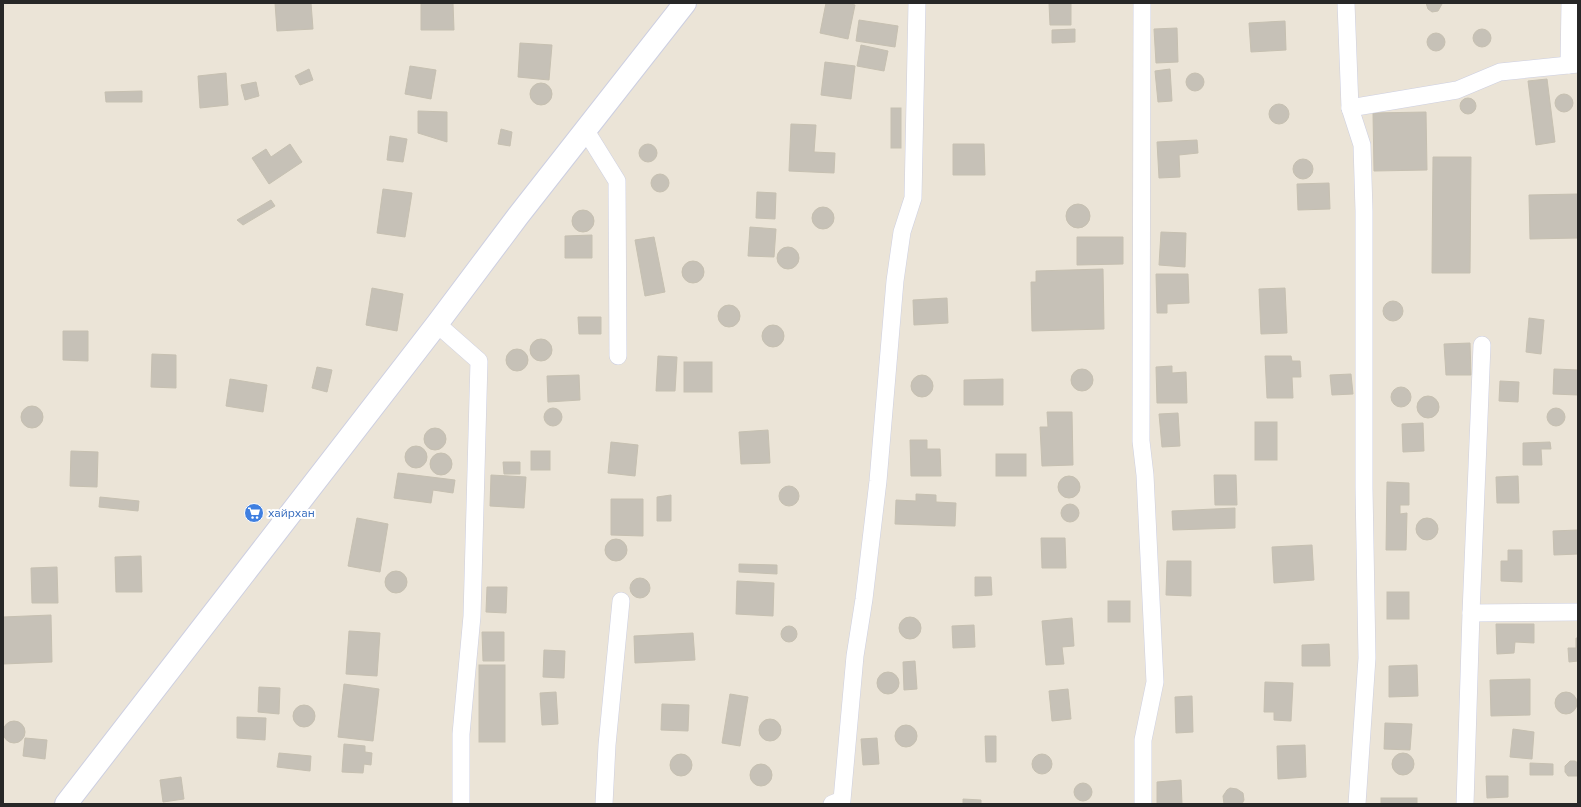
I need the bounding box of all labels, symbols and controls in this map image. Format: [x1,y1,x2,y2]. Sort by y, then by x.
supermarket icon: хайрхан [243,502,265,524]
place label: хайрхан [268,505,315,521]

